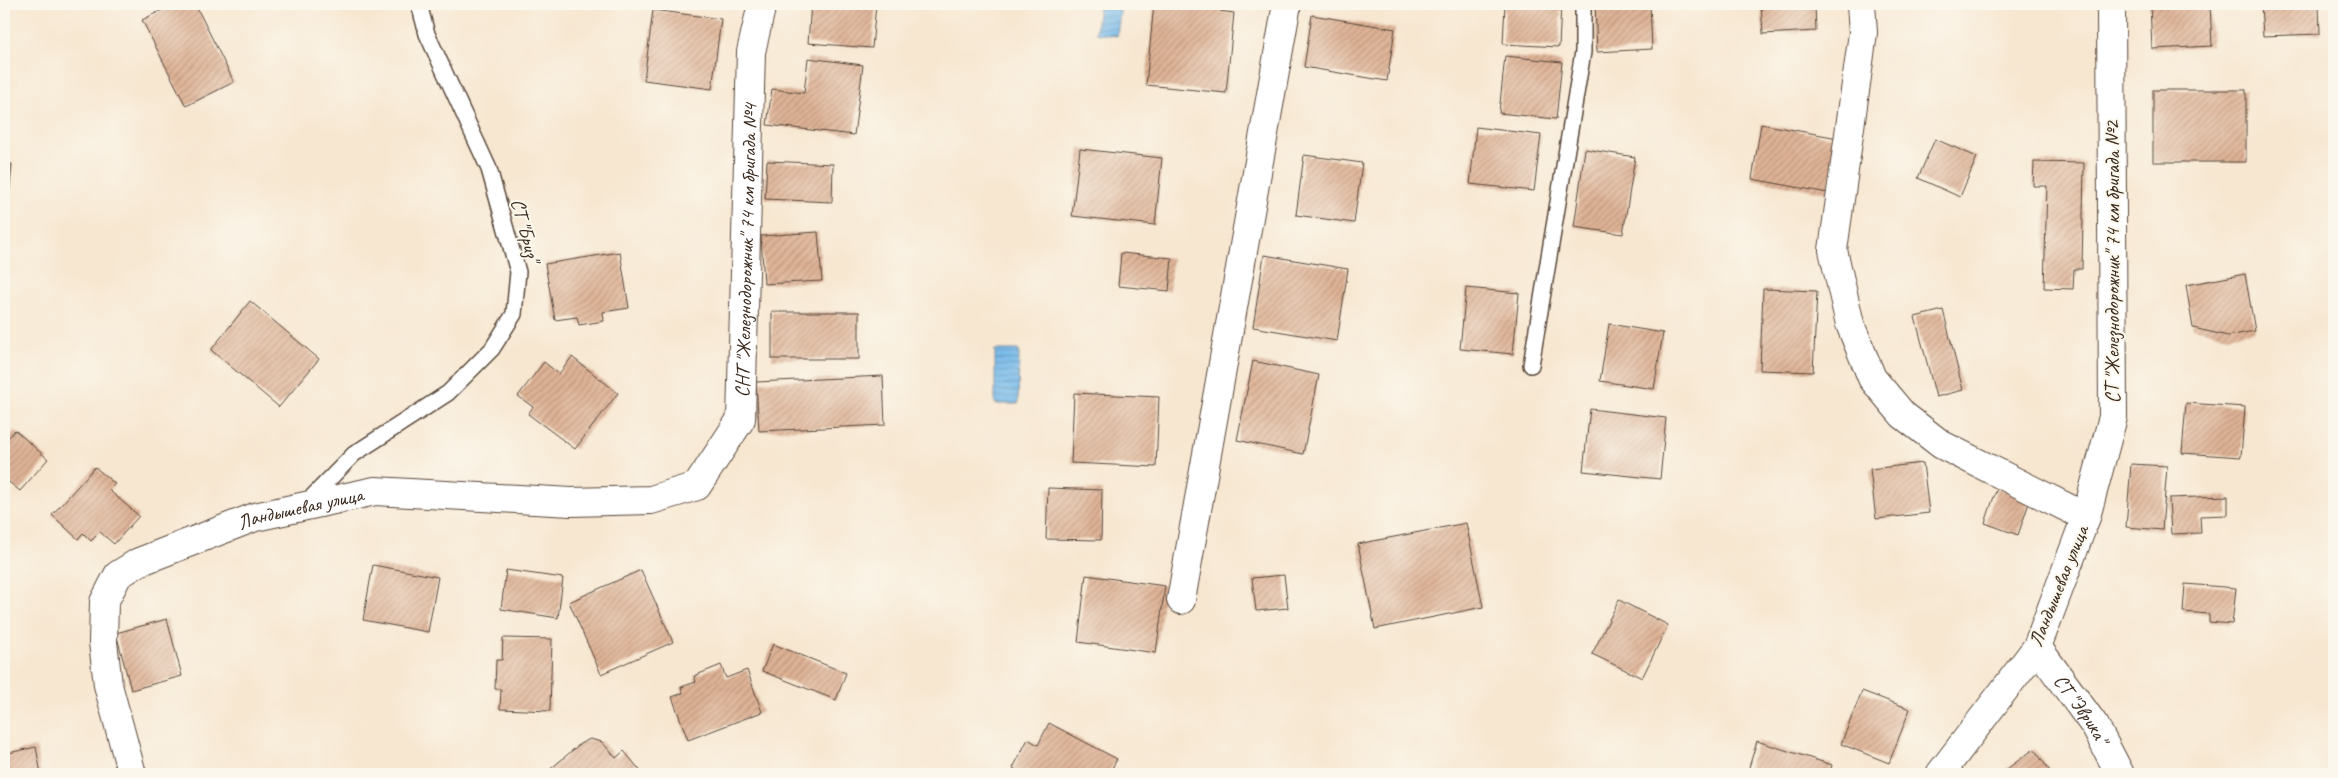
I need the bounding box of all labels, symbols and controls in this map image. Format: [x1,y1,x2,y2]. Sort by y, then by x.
street label: СНТ "Железнодорожник" 74 км бригада №4 [730,101,763,398]
street label: СТ "Железнодорожник" 74 км бригада №2 [2100,119,2125,403]
street label: СТ "Бриз" [505,196,547,269]
street label: Ландышевая улица [234,482,367,536]
street label: Ландышевая улица [2023,520,2095,650]
street label: СТ "Эврика" [2048,669,2116,751]

